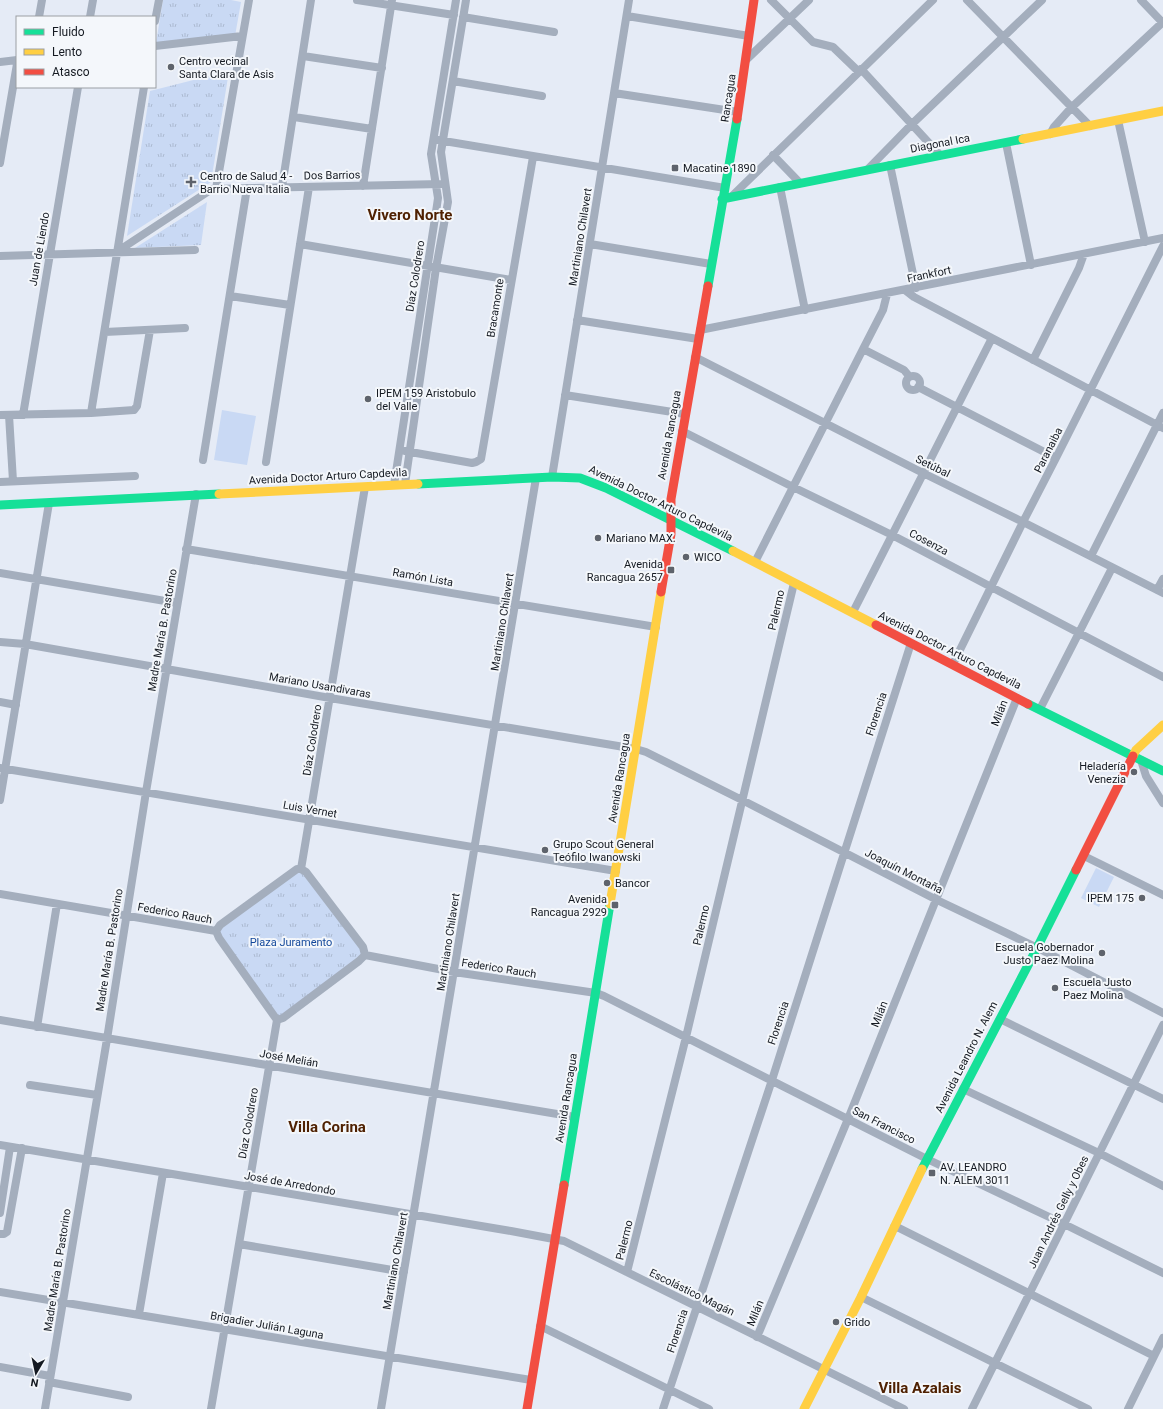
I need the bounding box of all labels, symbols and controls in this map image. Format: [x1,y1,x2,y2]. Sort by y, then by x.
legend [16,16,156,88]
text: Fluido [52,25,85,39]
text: Lento [52,45,82,59]
place label: Centro vecinal Santa Clara de Asis [179,55,274,81]
marker: Centro vecinal Santa Clara de Asis [166,62,176,72]
text: Atasco [52,65,90,79]
street label: Rancagua [718,73,739,123]
street label: Diagonal Ica [909,131,971,156]
place label: Macatine 1890 [683,162,756,175]
marker: Macatine 1890 [670,163,680,173]
street label: Dos Barrios [303,168,361,182]
place label: Centro de Salud 4 - Barrio Nueva Italia [200,170,292,196]
marker: Centro de Salud 4 - Barrio Nueva Italia [185,176,197,188]
street label: Martiniano Chilavert [566,187,595,287]
district label: Vivero Norte [368,206,452,224]
street label: Juan de Liendo [27,211,52,287]
street label: Díaz Colodrero [403,239,428,313]
street label: Frankfort [906,263,953,286]
street label: Bracamonte [484,278,507,338]
place label: IPEM 159 Aristobulo del Valle [376,387,476,413]
street label: Avenida Rancagua [655,389,684,481]
marker: IPEM 159 Aristobulo del Valle [363,394,373,404]
street label: Paranaiba [1031,425,1065,475]
street label: Setúbal [913,453,952,480]
street label: Avenida Doctor Arturo Capdevila [587,463,735,544]
street label: Avenida Doctor Arturo Capdevila [249,466,408,487]
street label: Cosenza [907,527,951,558]
place label: Mariano MAX. [606,532,676,545]
marker: Mariano MAX. [593,533,603,543]
place label: WICO [694,551,721,564]
marker: WICO [681,552,691,562]
place label: Avenida Rancagua 2657 [587,558,663,584]
marker: Avenida Rancagua 2657 [666,565,676,575]
street label: Ramón Lista [392,566,454,589]
street label: Madre María B. Pastorino [145,568,180,692]
street label: Martiniano Chilavert [488,572,517,672]
street label: Palermo [766,589,787,632]
street label: Avenida Doctor Arturo Capdevila [876,609,1023,692]
street label: Mariano Usandivaras [268,670,372,701]
street label: Florencia [863,691,890,738]
street label: Milán [988,698,1011,728]
street label: Díaz Colodrero [300,703,325,777]
street label: Avenida Rancagua [606,732,633,824]
place label: Heladería Venezia [1079,760,1126,786]
marker: Heladería Venezia [1129,767,1139,777]
street label: Luis Vernet [282,798,338,821]
place label: Grupo Scout General Teófilo Iwanowski [553,838,654,864]
marker: Grupo Scout General Teófilo Iwanowski [540,845,550,855]
street label: Joaquín Montaña [863,846,945,897]
place label: Bancor [615,877,650,890]
marker: Bancor [602,878,612,888]
street label: Madre María B. Pastorino [93,888,126,1012]
street label: Martiniano Chilavert [434,892,463,992]
place label: IPEM 175 [1087,892,1134,905]
place label: Avenida Rancagua 2929 [531,893,607,919]
marker: IPEM 175 [1137,893,1147,903]
marker: Avenida Rancagua 2929 [610,900,620,910]
street label: Federico Rauch [137,901,213,926]
street label: Palermo [691,904,712,947]
park label: Plaza Juramento [250,936,332,949]
place label: Escuela Gobernador Justo Paez Molina [995,941,1094,967]
marker: Escuela Gobernador Justo Paez Molina [1097,948,1107,958]
street label: Federico Rauch [461,956,537,981]
place label: Escuela Justo Paez Molina [1063,976,1132,1002]
marker: Escuela Justo Paez Molina [1050,983,1060,993]
street label: Milán [868,999,891,1029]
street label: Avenida Leandro N. Alem [933,999,1000,1115]
street label: Florencia [765,1000,792,1047]
street label: José Melián [259,1047,319,1070]
street label: Avenida Rancagua [553,1052,580,1144]
street label: Díaz Colodrero [236,1086,261,1160]
street label: San Francisco [850,1104,917,1147]
district label: Villa Corina [288,1118,366,1136]
street label: Juan Andrés Gelly y Obes [1025,1153,1092,1271]
place label: AV. LEANDRO N. ALEM 3011 [940,1161,1010,1187]
marker: AV. LEANDRO N. ALEM 3011 [927,1168,937,1178]
street label: José de Arredondo [243,1169,337,1198]
street label: Madre María B. Pastorino [41,1208,74,1332]
street label: Martiniano Chilavert [381,1211,411,1311]
street label: Palermo [613,1219,636,1262]
street label: Escolástico Magán [647,1266,736,1319]
street label: Milán [744,1298,767,1328]
street label: Florencia [664,1308,691,1355]
street label: Brigadier Julián Laguna [209,1309,325,1342]
place label: Grido [844,1316,870,1329]
marker: Grido [831,1317,841,1327]
north arrow [16,1353,56,1393]
text: N [29,1375,39,1389]
district label: Villa Azalais [879,1379,962,1397]

